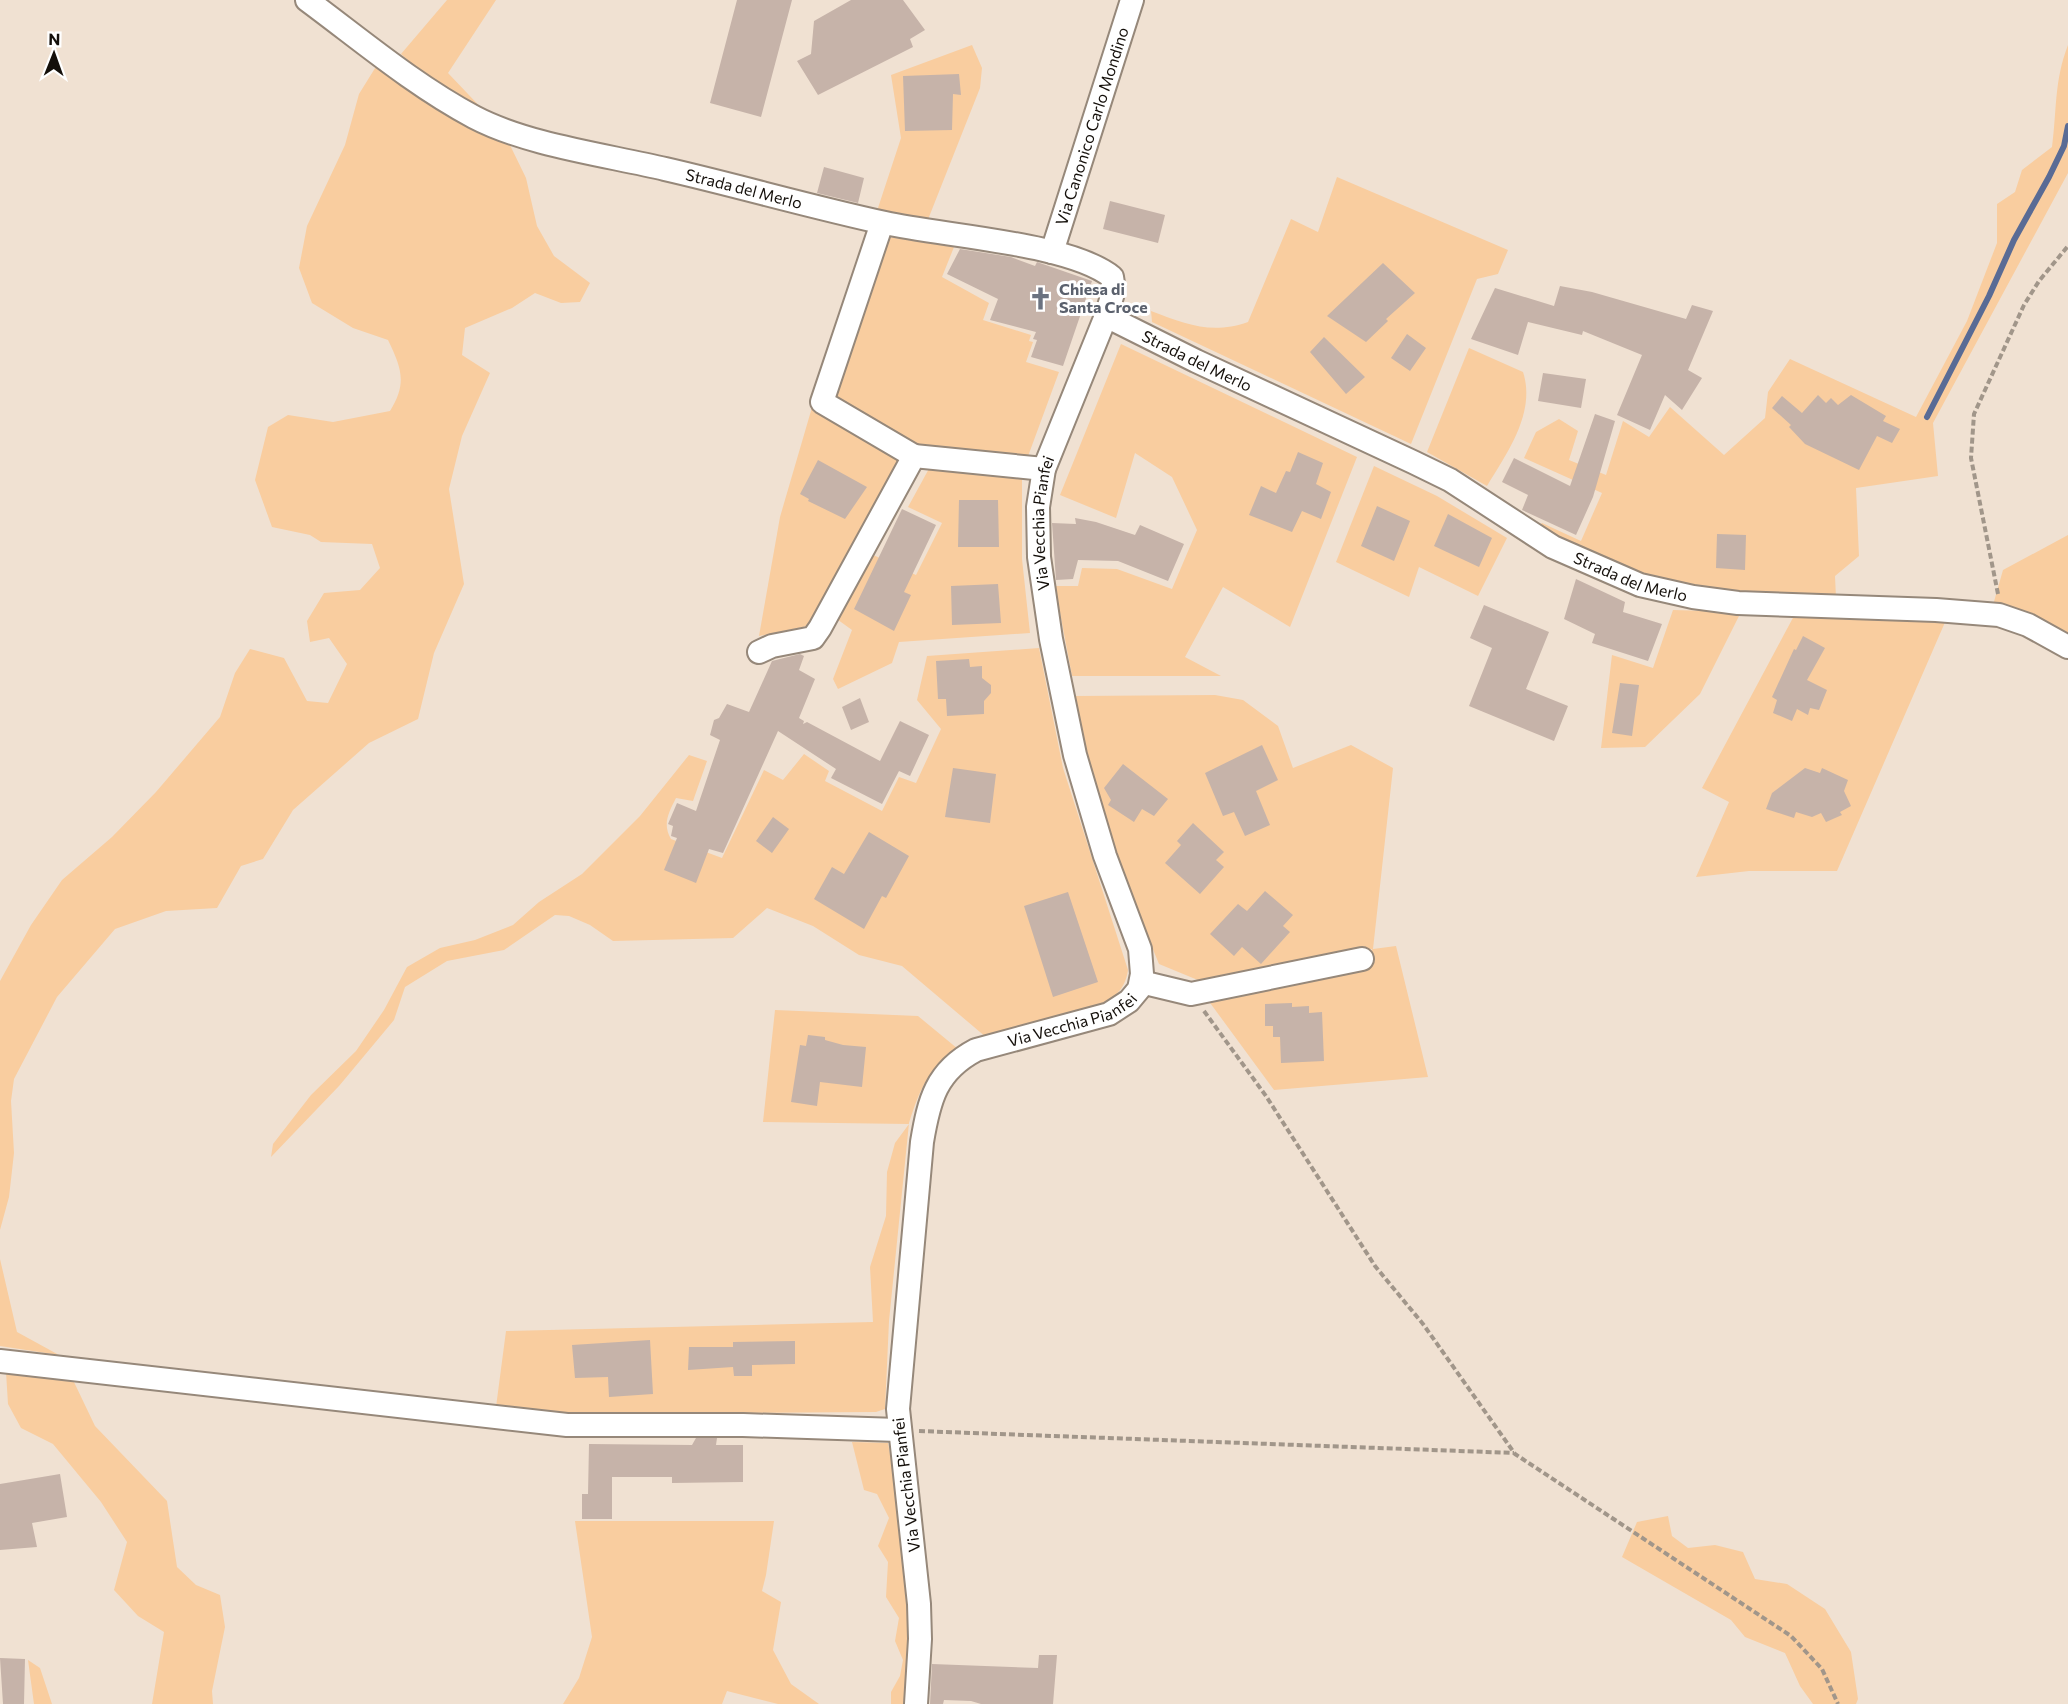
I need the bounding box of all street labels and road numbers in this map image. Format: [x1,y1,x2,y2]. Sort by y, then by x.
street label: Via Canonico Carlo Mondino [1051,24,1132,228]
street label: Strada del Merlo [684,164,804,212]
street label: Strada del Merlo [1139,326,1255,395]
street label: Via Vecchia Pianfei [1028,453,1057,592]
street label: Strada del Merlo [1571,547,1689,604]
street label: Via Vecchia Pianfei [1005,989,1140,1050]
street label: Via Vecchia Pianfei [888,1417,923,1553]

